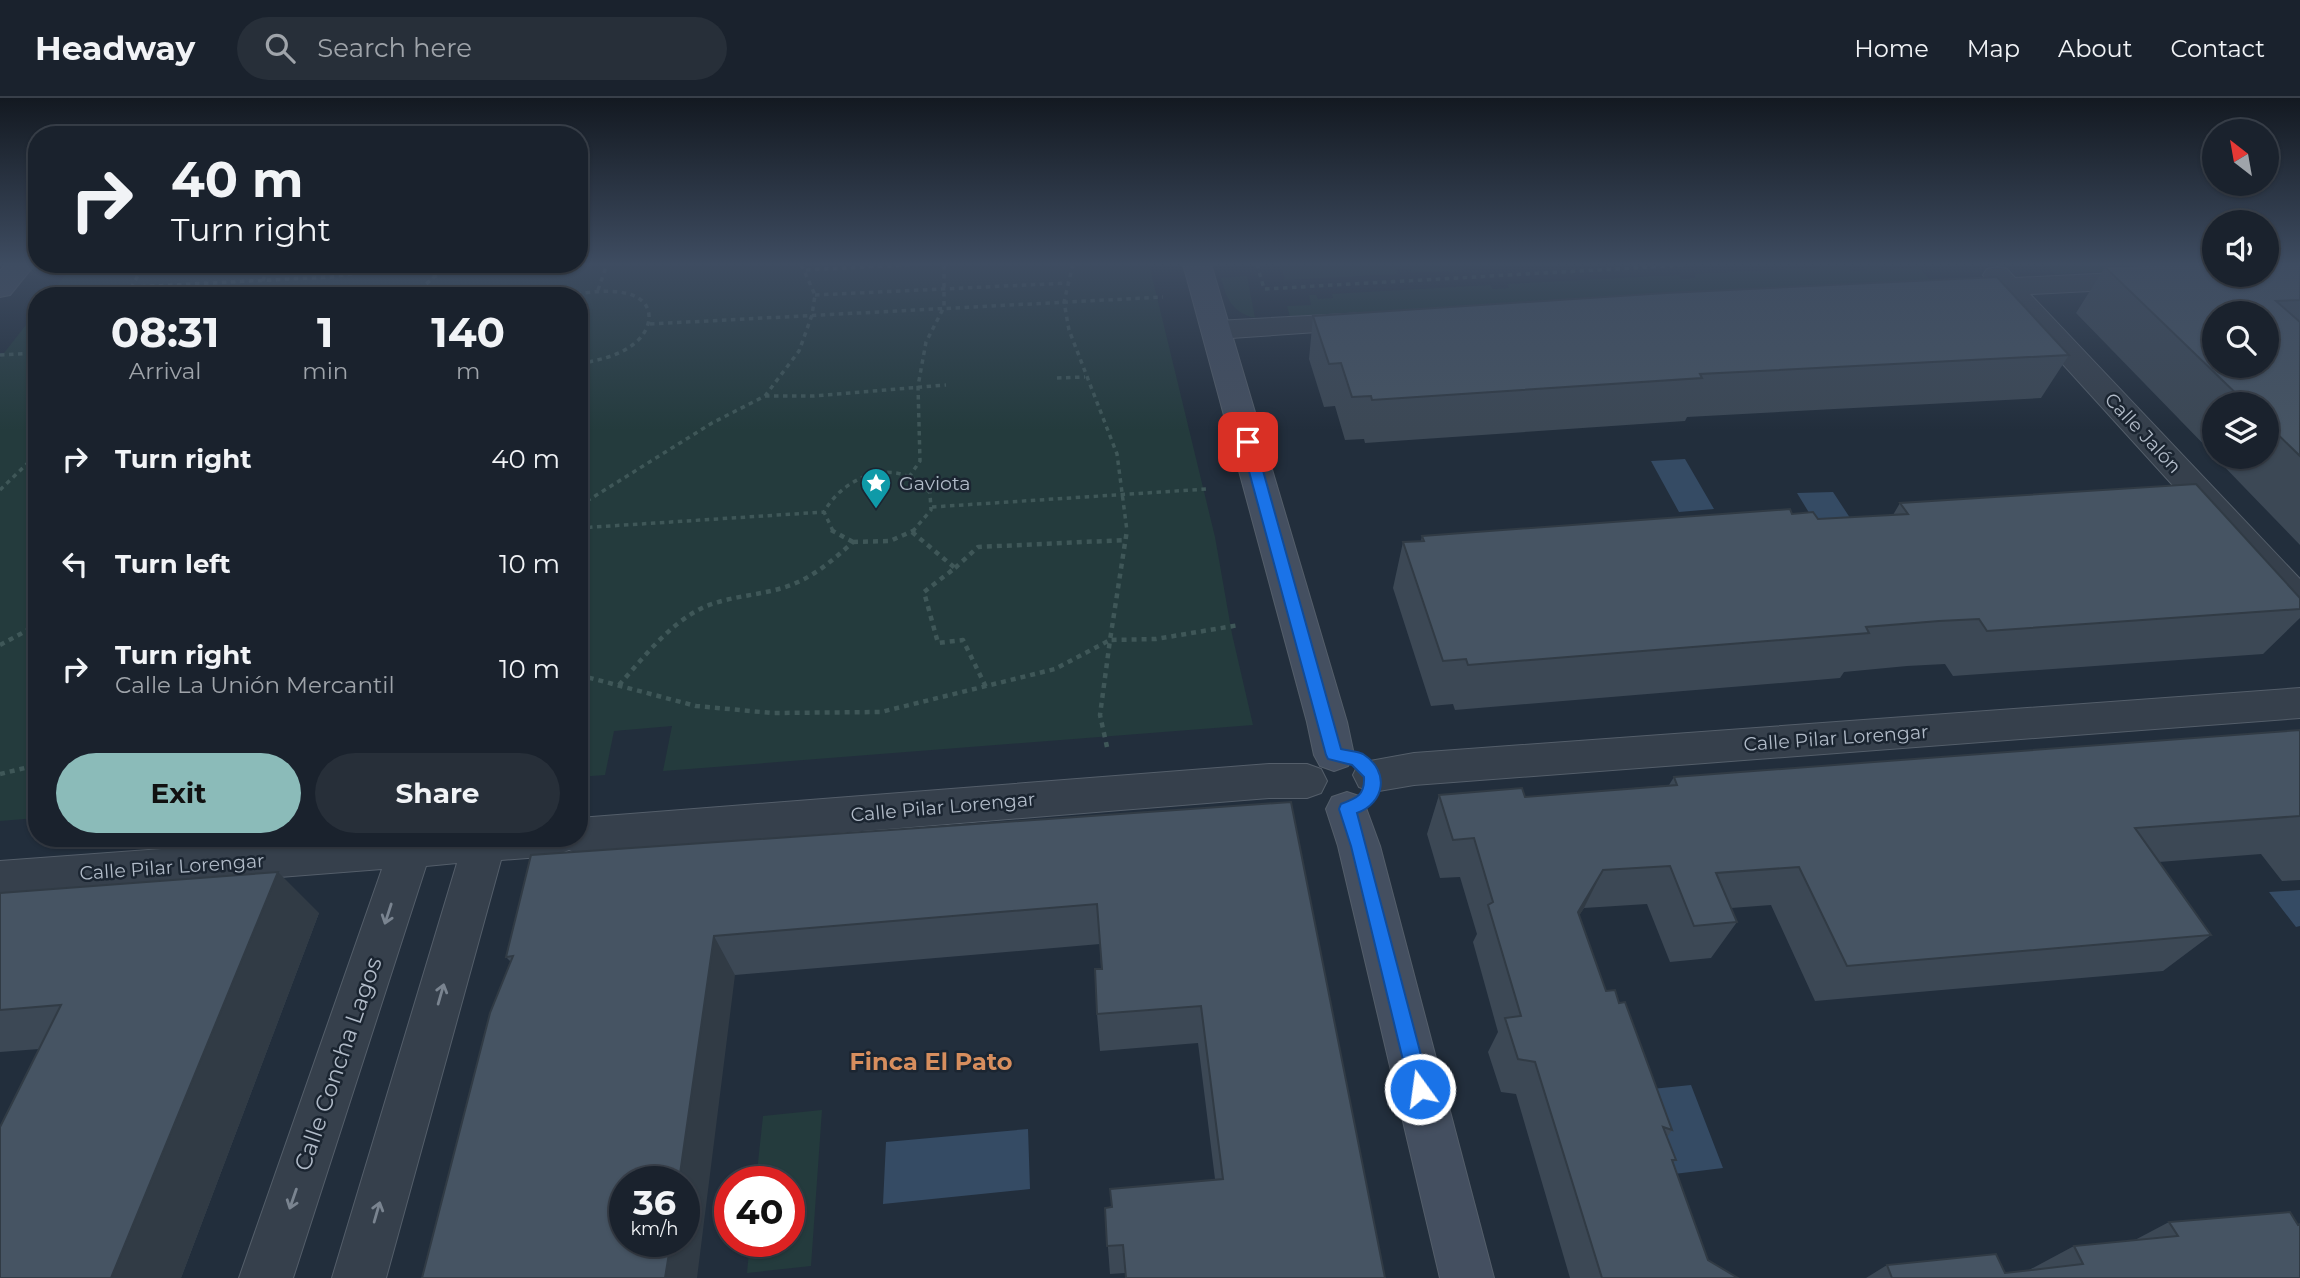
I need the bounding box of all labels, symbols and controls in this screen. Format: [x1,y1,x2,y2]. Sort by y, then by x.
search box [237,17,727,80]
text: Headway [35,28,195,68]
icon: search [261,29,299,67]
text: Search here [317,32,472,64]
text: Home [1854,34,1929,63]
text: Map [1967,34,2020,63]
text: About [2058,34,2132,63]
text: Contact [2170,34,2265,63]
north arrow [2202,119,2278,196]
map controls [2202,119,2279,469]
text: 40 m [171,150,303,209]
icon: right [56,154,147,245]
text: Turn right [171,210,331,249]
button: sound [2202,210,2279,287]
button: search [2202,301,2279,378]
text: 08:31 [111,306,219,358]
text: 1 [317,306,334,358]
text: 140 [431,306,505,358]
text: Arrival [129,357,201,385]
text: min [302,357,348,385]
text: m [456,357,480,385]
street label: Calle Jalón [2100,388,2186,478]
button: layers [2202,392,2279,469]
pin [1218,412,1278,472]
icon: arrive [1229,423,1267,461]
icon: right [56,440,94,478]
text: Turn right [115,443,251,475]
text: 40 m [491,443,560,475]
place icon: Gaviota [859,466,893,510]
place label: Gaviota [899,472,971,495]
icon: left [56,545,94,583]
text: Turn left [115,548,231,580]
text: 10 m [499,548,560,580]
text: Turn right [115,639,251,671]
icon: right [56,650,94,688]
text: 10 m [499,653,560,685]
text: Calle La Unión Mercantil [115,671,395,699]
street label: Calle Pilar Lorengar [1743,720,1929,756]
button: Exit [56,753,301,833]
button: Share [315,753,560,833]
street label: Calle Pilar Lorengar [850,787,1036,827]
street label: Calle Pilar Lorengar [79,849,265,885]
one-way arrow [381,903,394,925]
street label: Calle Concha Lagos [288,953,388,1175]
one-way arrow [435,983,448,1005]
district label: Finca El Pato [850,1047,1012,1076]
position arrow [1383,1052,1457,1126]
speed limit sign: 40 [714,1166,805,1257]
text: 36 [633,1181,676,1224]
one-way arrow [286,1188,298,1210]
one-way arrow [372,1202,385,1224]
text: km/h [630,1218,679,1240]

